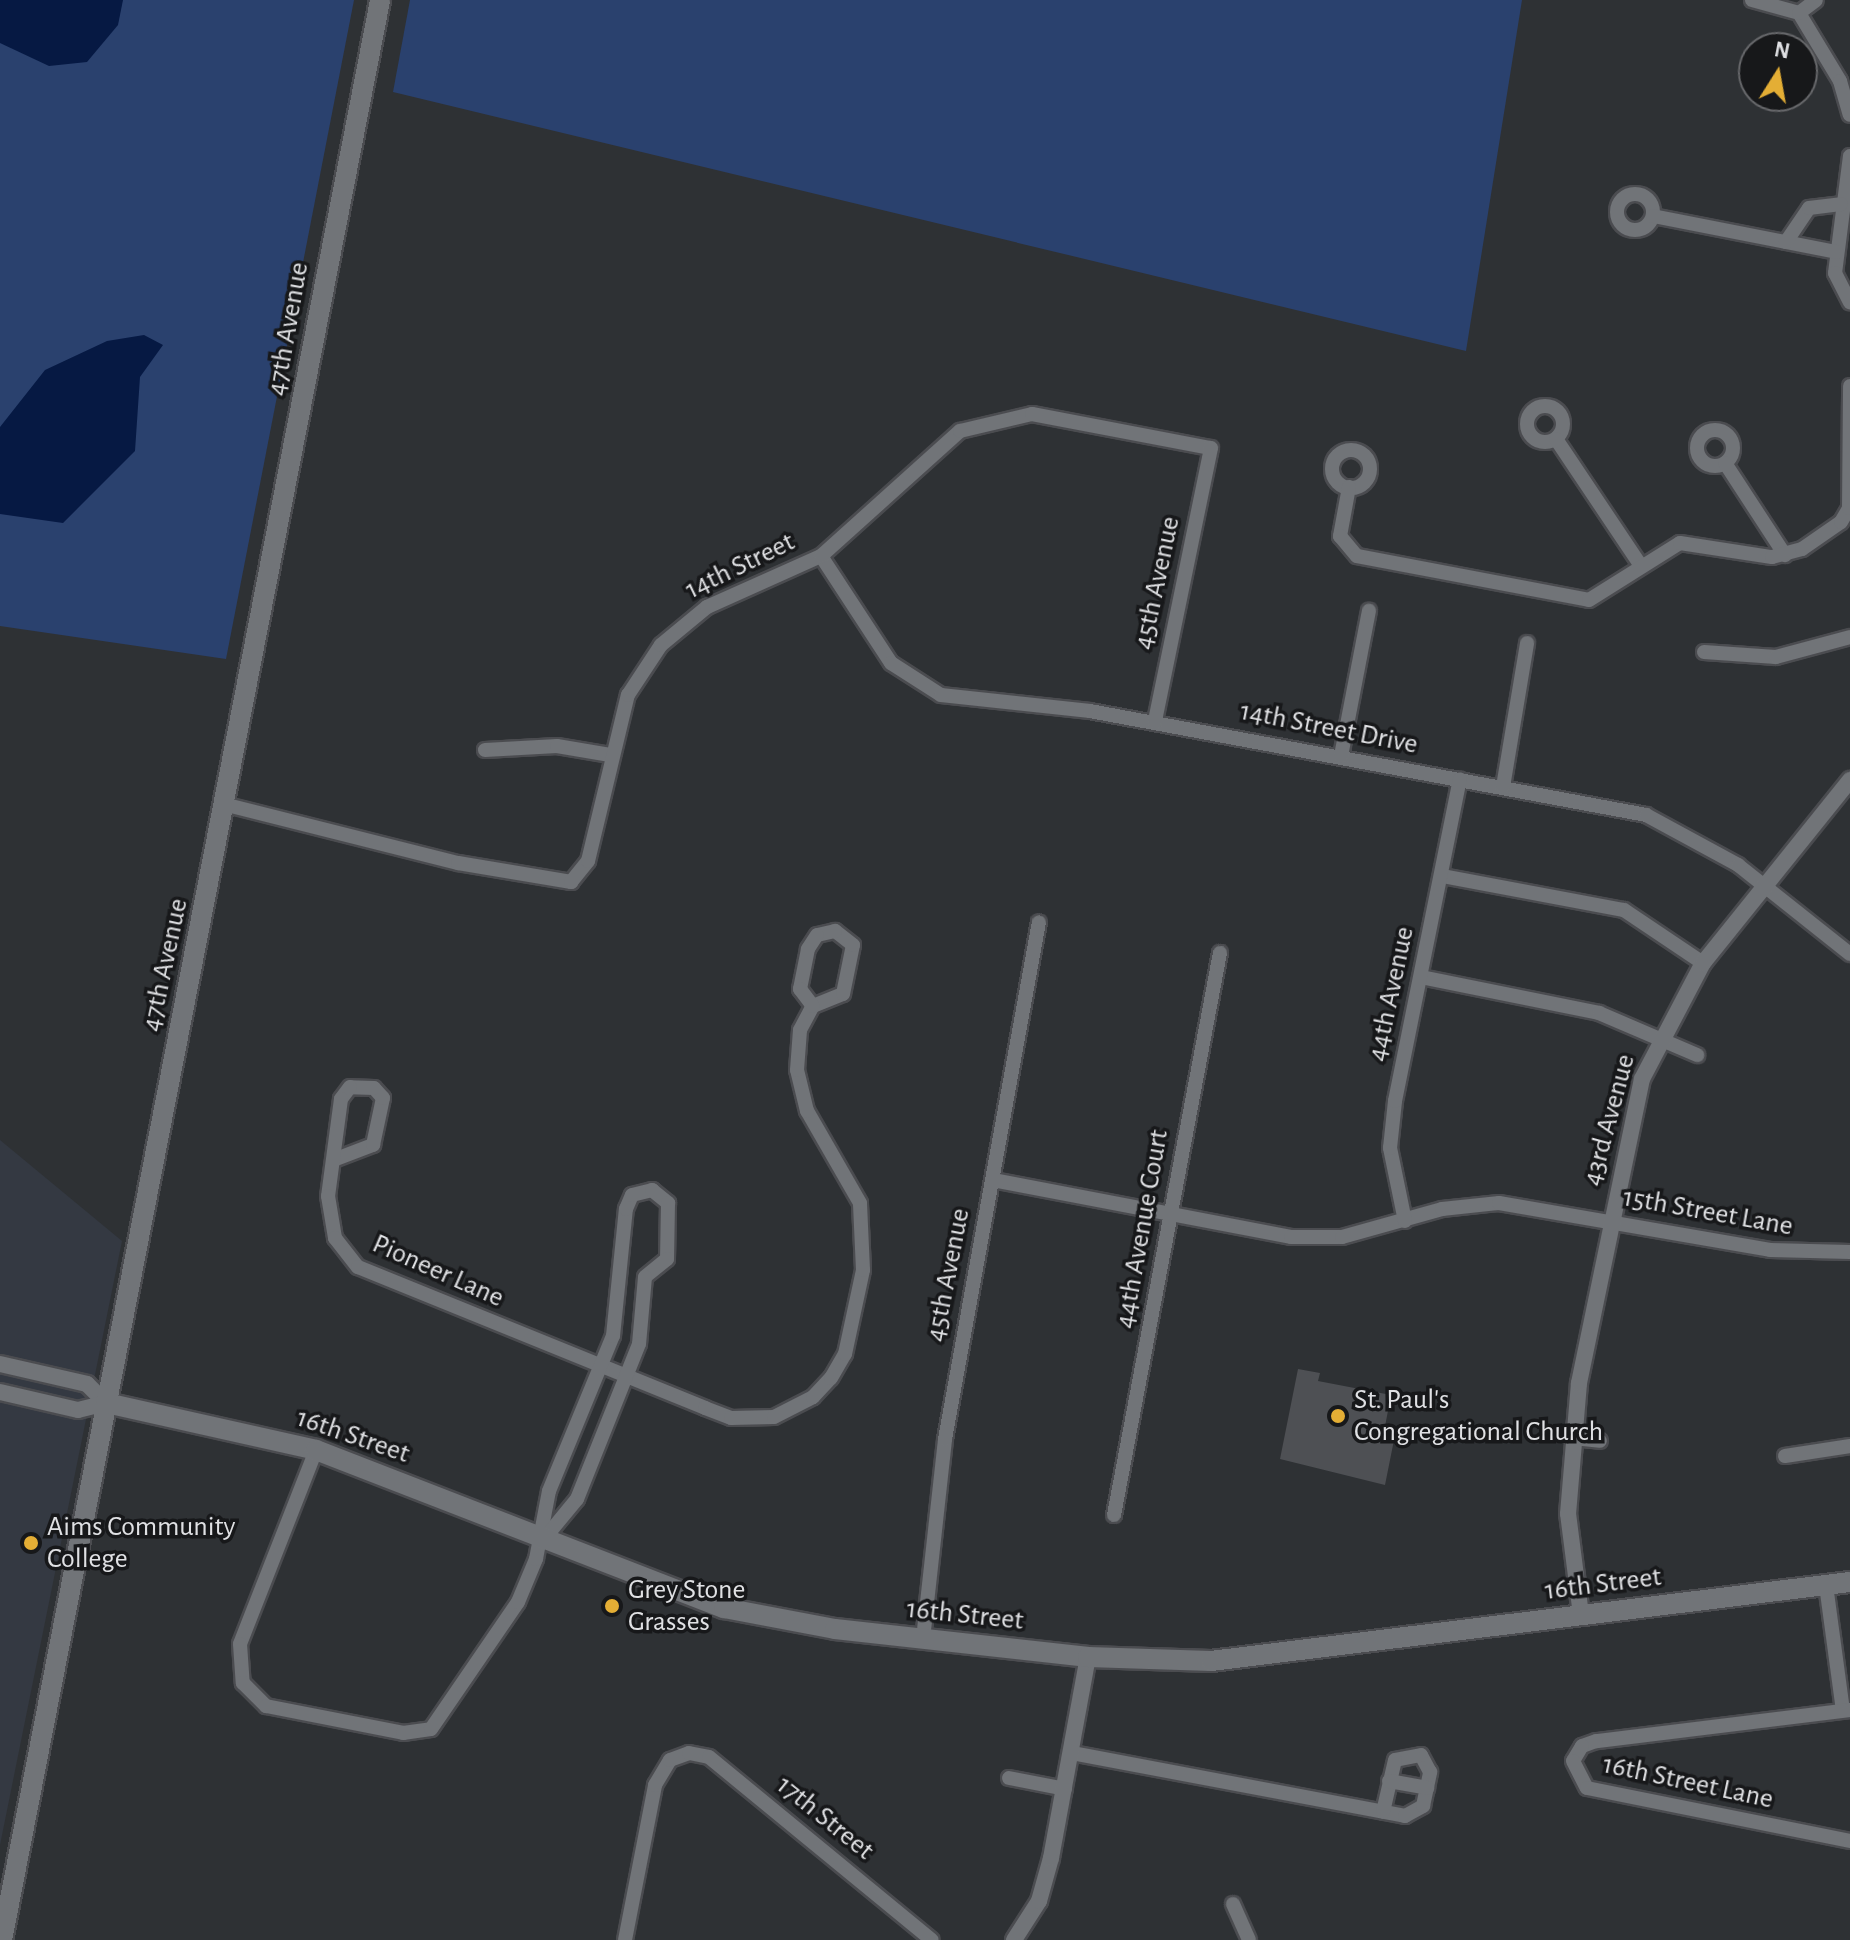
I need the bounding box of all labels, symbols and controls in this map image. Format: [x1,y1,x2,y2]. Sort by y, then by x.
north arrow [1738,32,1818,112]
text: N [1773,38,1792,63]
street label: 47th Avenue [260,260,316,398]
street label: 45th Avenue [1127,514,1187,652]
street label: 14th Street [680,525,800,607]
street label: 14th Street Drive [1237,694,1421,762]
street label: 47th Avenue [135,896,195,1034]
street label: 44th Avenue [1360,924,1422,1064]
street label: 43rd Avenue [1575,1051,1643,1189]
street label: 44th Avenue Court [1108,1127,1176,1331]
street label: 15th Street Lane [1621,1181,1795,1243]
street label: 45th Avenue [919,1206,977,1344]
street label: Pioneer Lane [367,1227,509,1315]
place label: St. Paul's Congregational Church [1354,1383,1603,1449]
street label: 16th Street [292,1401,414,1471]
marker: St. Paul's Congregational Church [1329,1407,1347,1425]
place label: Aims Community College [47,1510,235,1576]
marker: Aims Community College [22,1534,40,1552]
street label: 16th Street [1543,1560,1663,1608]
place label: Grey Stone Grasses [628,1573,745,1639]
street label: 16th Street [905,1592,1025,1638]
marker: Grey Stone Grasses [603,1597,621,1615]
street label: 16th Street Lane [1600,1748,1776,1816]
street label: 17th Street [770,1769,880,1867]

